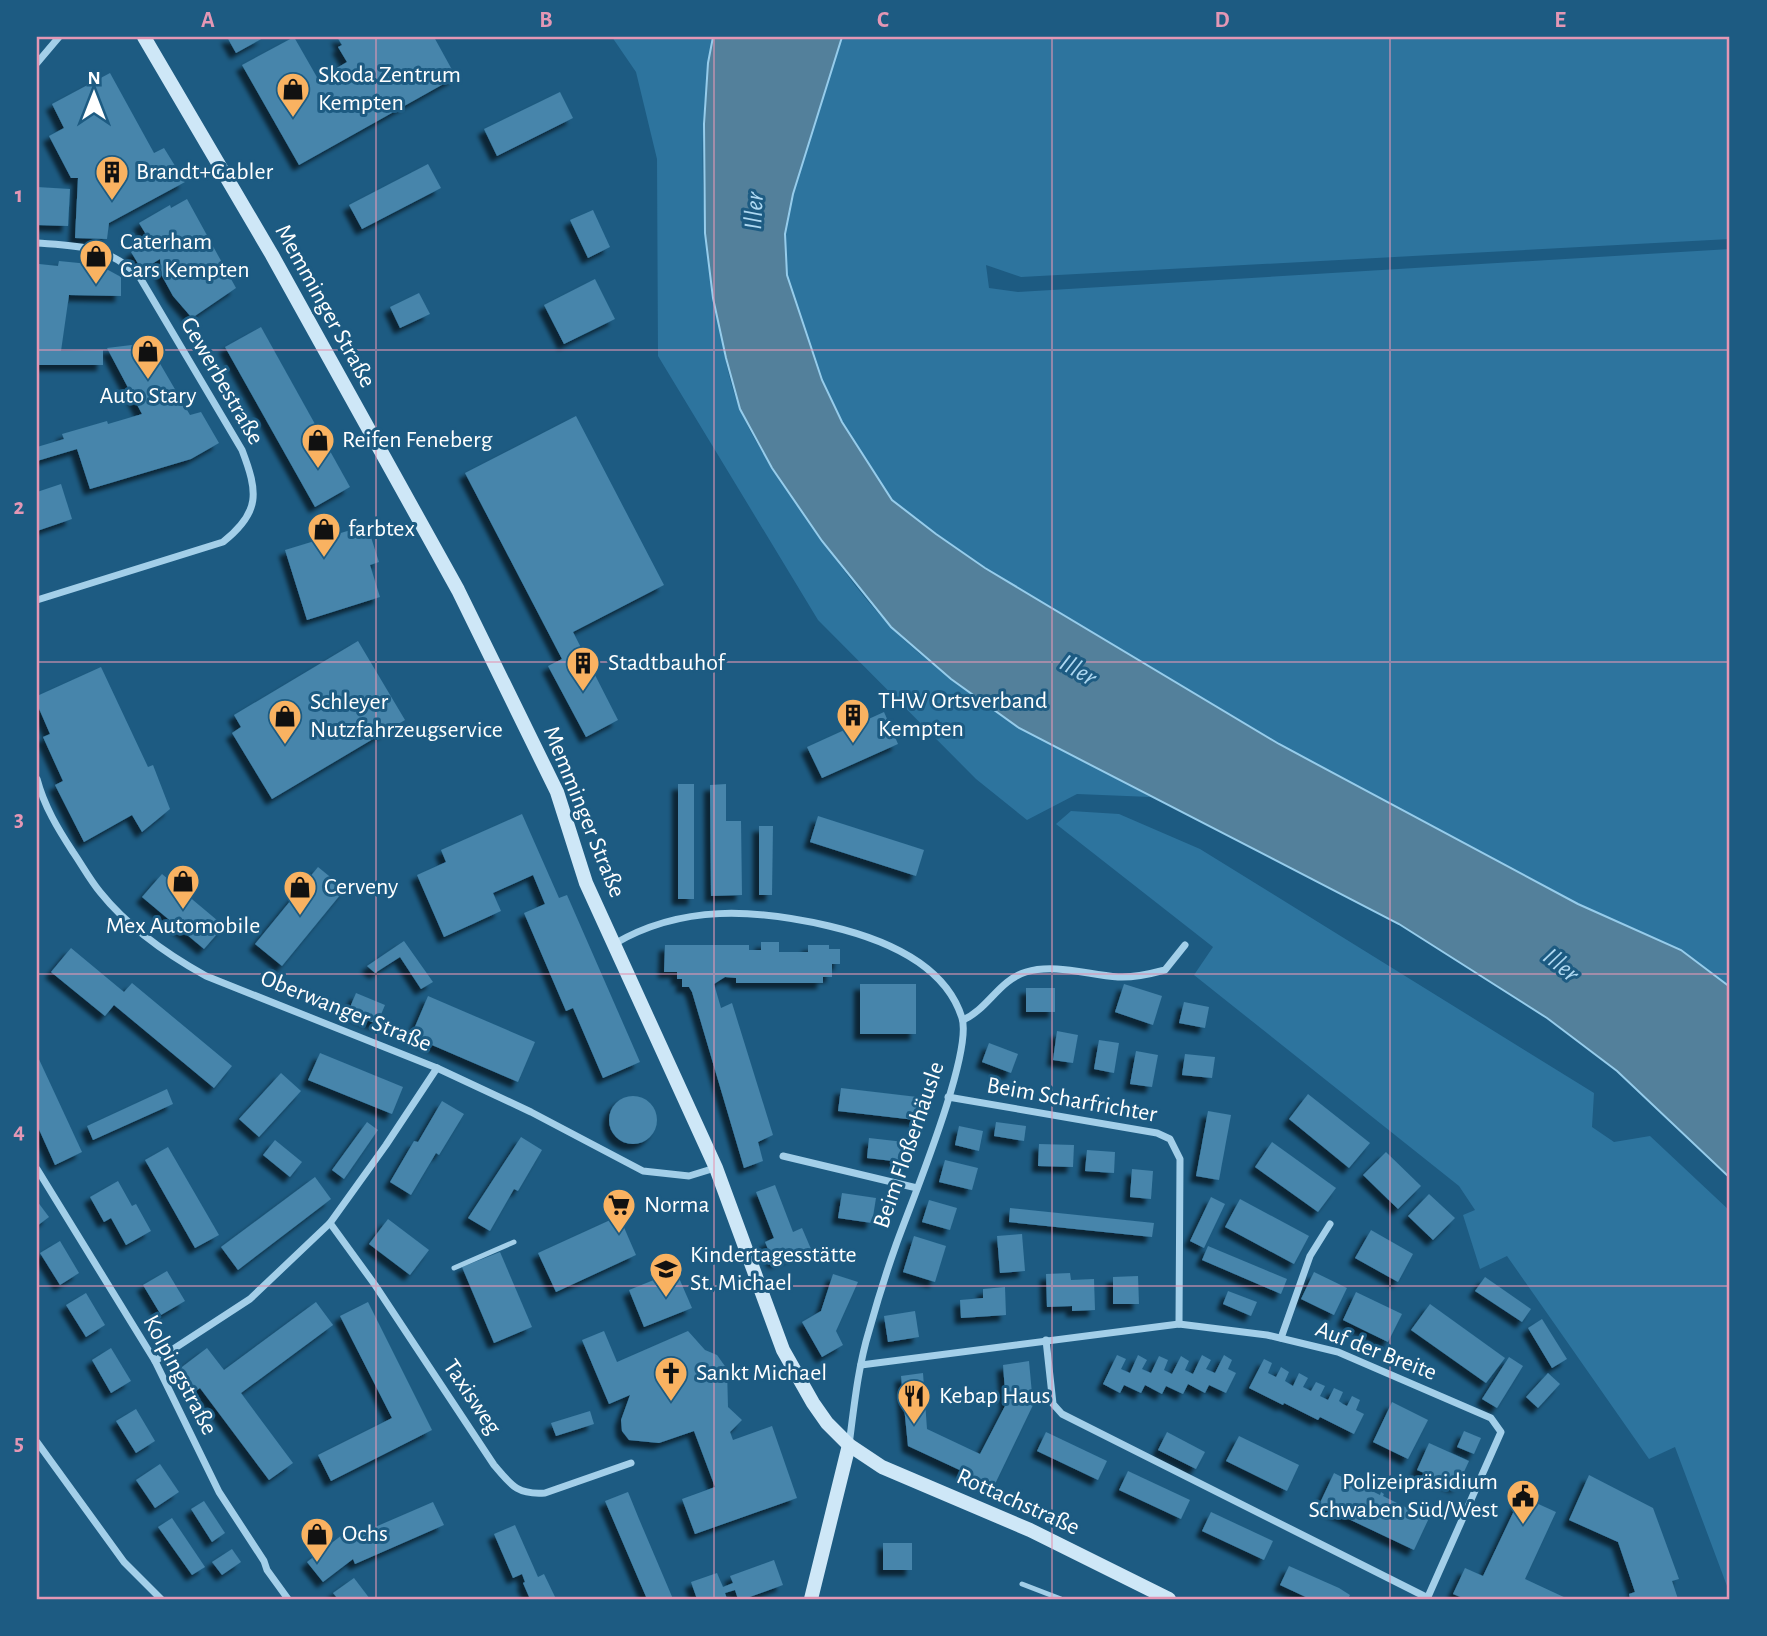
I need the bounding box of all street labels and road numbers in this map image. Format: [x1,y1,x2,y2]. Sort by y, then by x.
street label: Memminger Straße [270,220,380,392]
street label: Gewerbestraße [176,313,268,449]
street label: Memminger Straße [539,723,629,901]
street label: Oberwanger Straße [257,966,435,1056]
street label: Beim Floßerhäusle [869,1059,949,1231]
street label: Beim Scharfrichter [985,1073,1159,1127]
street label: Kolpingstraße [138,1311,222,1439]
street label: Auf der Breite [1312,1317,1440,1385]
street label: Taxisweg [438,1355,506,1439]
street label: Rottachstraße [953,1464,1083,1540]

